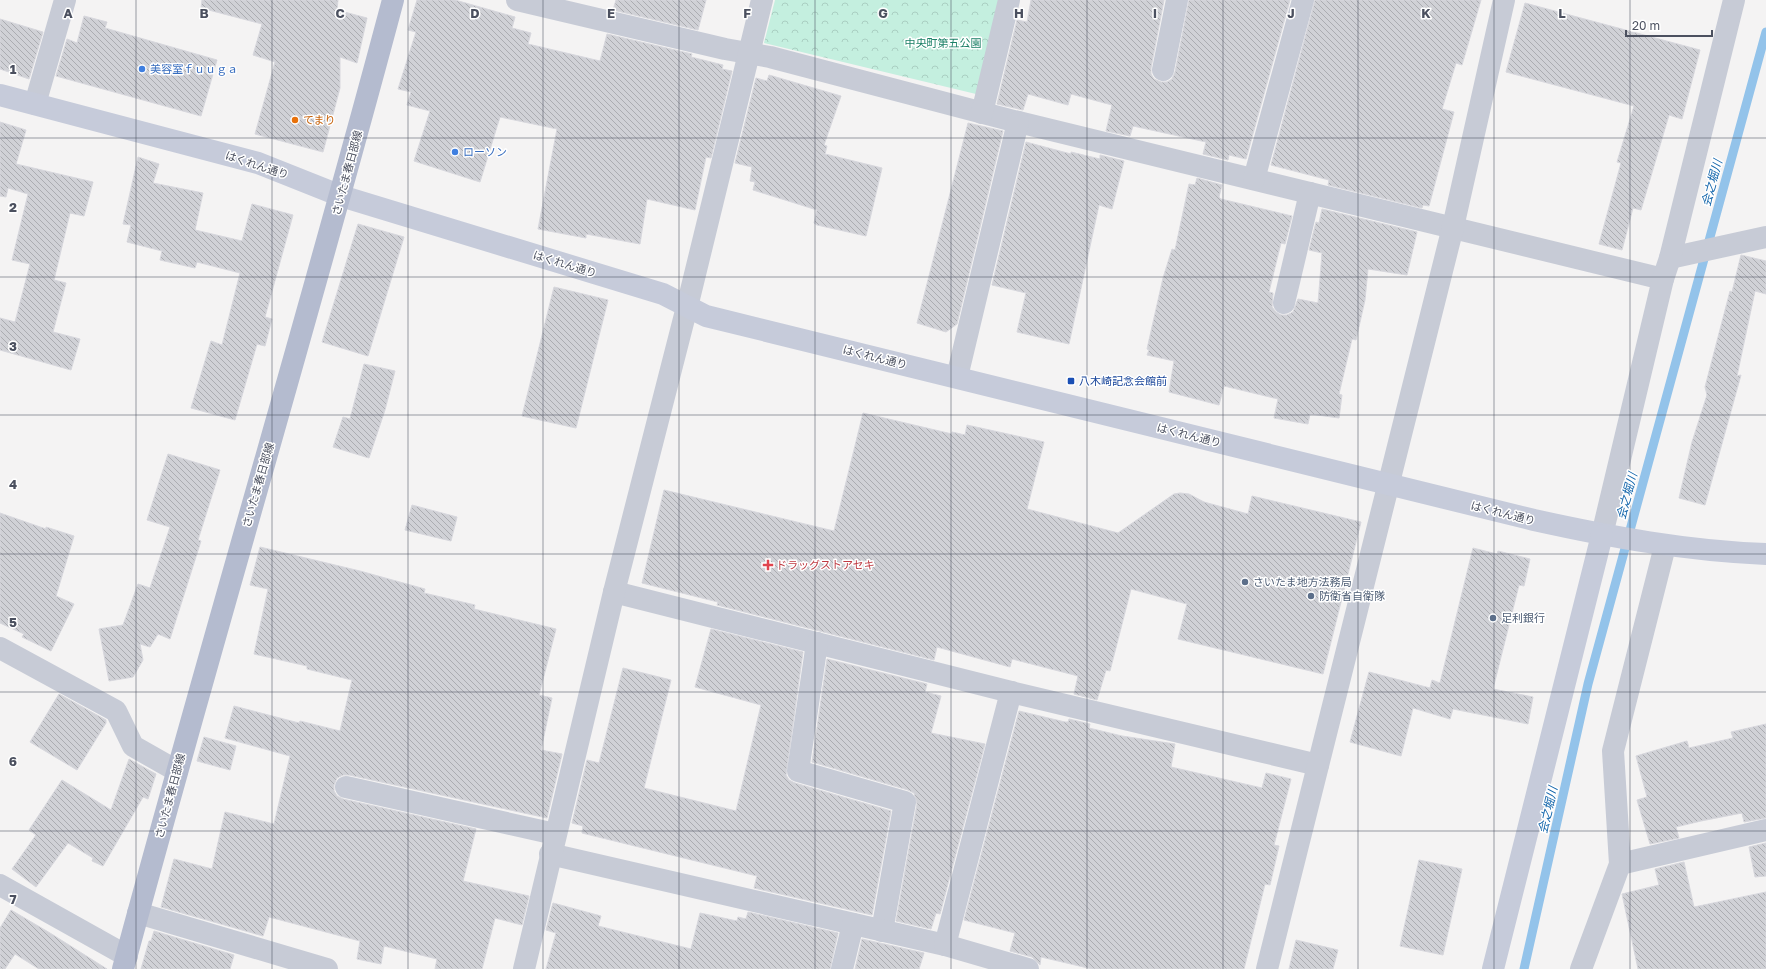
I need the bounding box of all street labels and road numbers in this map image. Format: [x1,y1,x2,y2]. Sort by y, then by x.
street label: さいたま春日部線 [329,129,364,217]
street label: はくれん通り [224,148,291,181]
street label: はくれん通り [532,248,599,279]
street label: はくれん通り [842,342,909,371]
street label: はくれん通り [1156,420,1223,449]
street label: さいたま春日部線 [239,441,276,529]
street label: はくれん通り [1470,498,1537,527]
street label: さいたま春日部線 [152,752,187,840]

